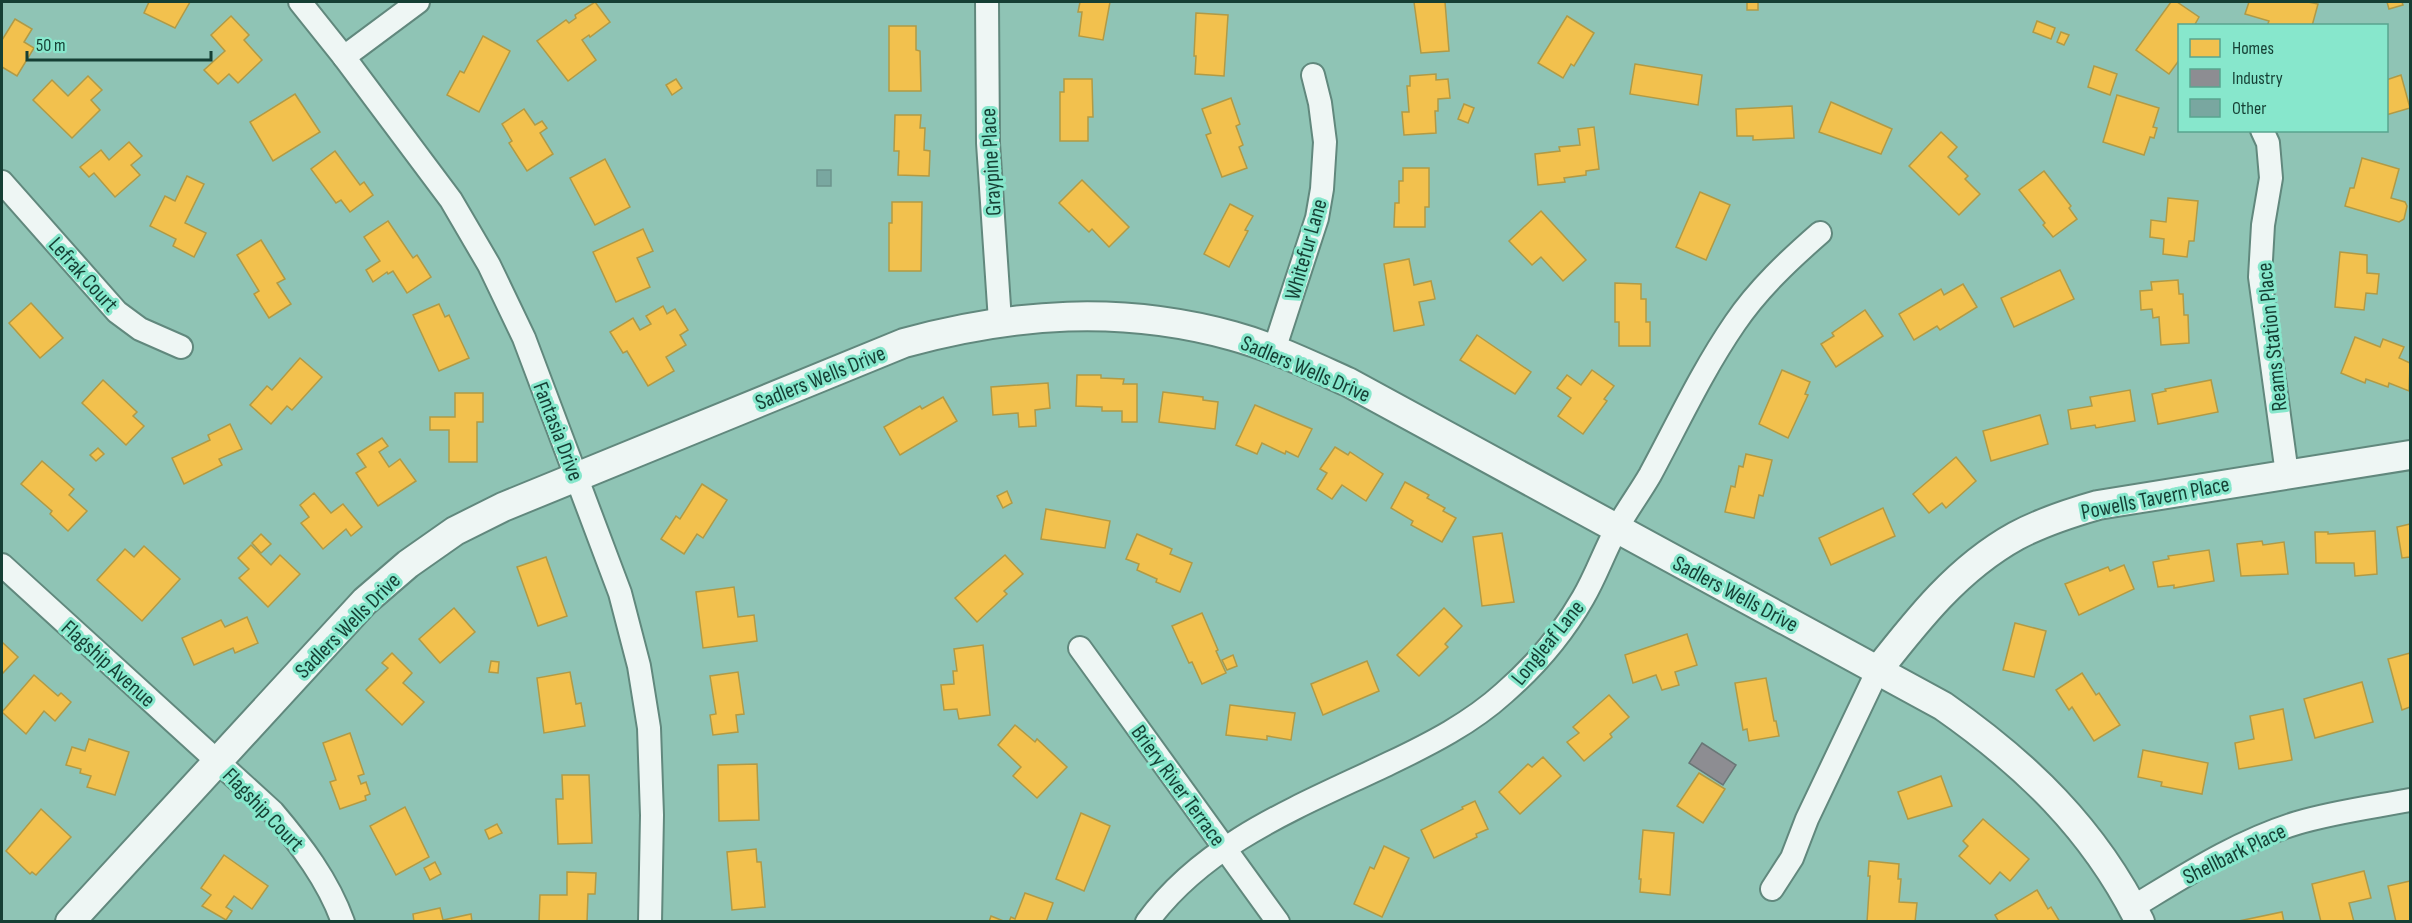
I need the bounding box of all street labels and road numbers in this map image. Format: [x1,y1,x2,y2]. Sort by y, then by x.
street label: Graypine Place [975,107,1008,217]
street label: Whitefur Lane [1279,196,1334,303]
street label: Lefrak Court [42,232,124,318]
street label: Reams Station Place [2251,261,2294,413]
street label: Sadlers Wells Drive [1237,330,1374,409]
street label: Sadlers Wells Drive [751,340,890,417]
street label: Fantasia Drive [526,378,589,485]
street label: Powells Tavern Place [2079,471,2232,526]
street label: Sadlers Wells Drive [1668,550,1803,639]
street label: Sadlers Wells Drive [290,568,406,684]
street label: Longleaf Lane [1506,595,1591,691]
street label: Flagship Avenue [55,615,161,713]
street label: Briery River Terrace [1125,720,1231,852]
street label: Flagship Court [216,763,310,858]
street label: Shellbark Place [2179,818,2290,891]

